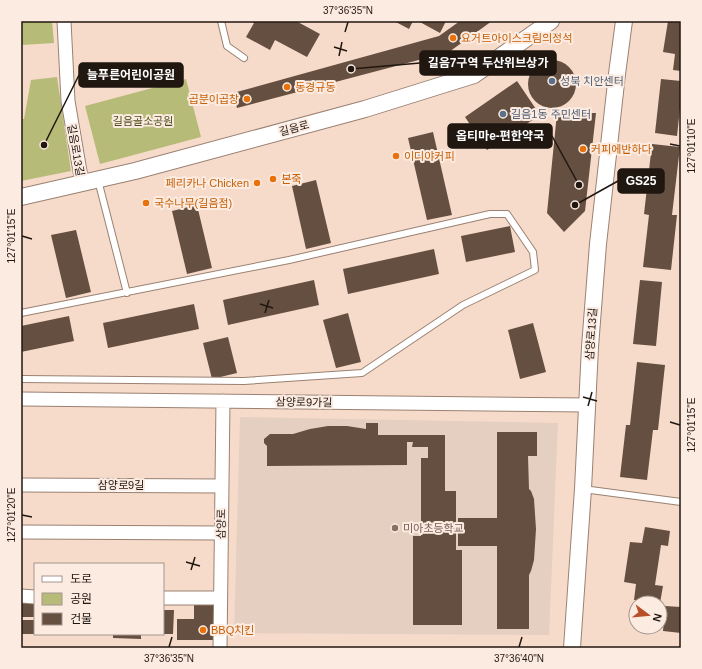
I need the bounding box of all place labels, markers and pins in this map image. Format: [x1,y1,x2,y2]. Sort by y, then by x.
place label: 요거트아이스크림의정석 [461,32,572,44]
marker: 요거트아이스크림의정석 [448,33,458,43]
callout: 길음7구역 두산위브상가 [420,51,556,75]
callout: 늘푸른어린이공원 [79,63,183,87]
place label: 성북 치안센터 [560,75,624,87]
marker: 성북 치안센터 [547,76,557,86]
place label: 동경규동 [295,81,335,93]
marker: 동경규동 [282,82,292,92]
place label: 곱분이곱창 [188,93,239,105]
marker: 곱분이곱창 [242,94,252,104]
place label: 길음1동 주민센터 [511,108,591,120]
marker: 길음1동 주민센터 [498,109,508,119]
callout: 옵티마e-편한약국 [448,124,552,148]
place label: 커피에반하다 [591,143,652,155]
marker: 커피에반하다 [578,144,588,154]
place label: 이디야커피 [404,150,455,162]
marker: 이디야커피 [391,151,401,161]
callout: GS25 [618,169,664,193]
place label: 본죽 [281,173,301,185]
marker: 본죽 [268,174,278,184]
place label: 페리카나 Chicken [166,177,249,189]
marker: 페리카나 Chicken [252,178,262,188]
place label: 국수나무(길음점) [154,197,232,209]
marker: 국수나무(길음점) [141,198,151,208]
place label: 미아초등학교 [403,522,464,534]
marker: 미아초등학교 [390,523,400,533]
place label: BBQ치킨 [211,624,254,636]
marker: BBQ치킨 [198,625,208,635]

